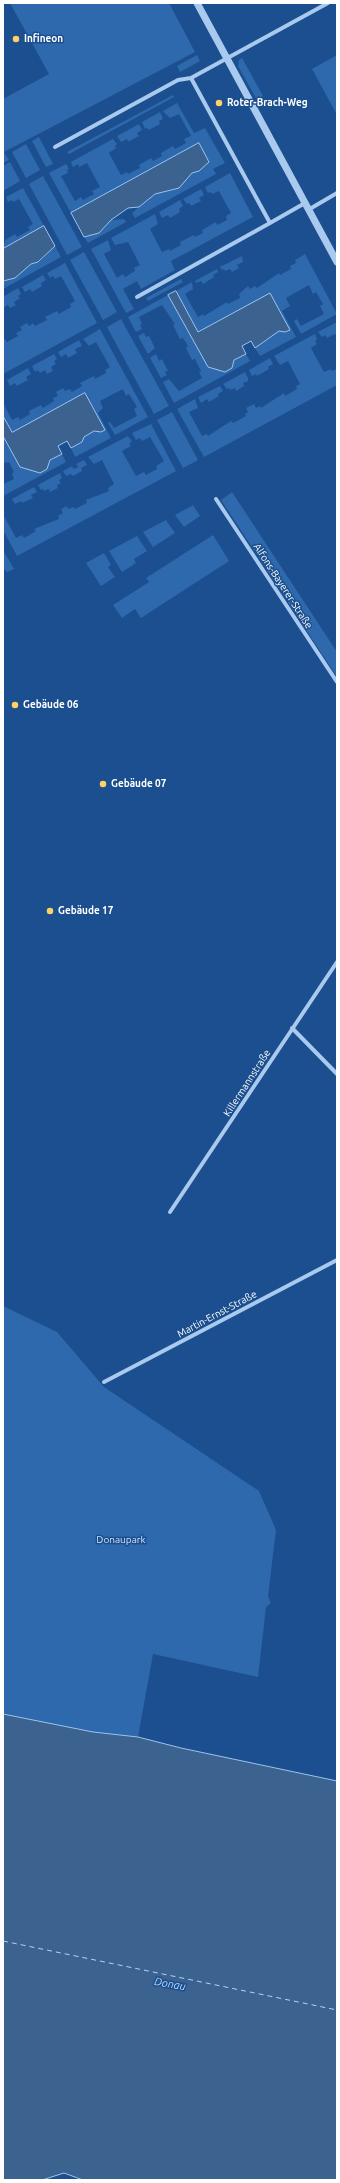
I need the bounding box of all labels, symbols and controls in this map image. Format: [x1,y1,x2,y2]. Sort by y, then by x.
place label: Infineon [24,33,63,45]
marker: Infineon [11,34,21,44]
place label: Roter-Brach-Weg [227,97,308,109]
marker: Roter-Brach-Weg [214,98,224,108]
street label: Alfons-Bayerer-Straße [251,541,315,631]
place label: Gebäude 06 [23,699,78,711]
marker: Gebäude 06 [10,700,20,710]
place label: Gebäude 07 [111,778,166,790]
marker: Gebäude 07 [98,779,108,789]
place label: Gebäude 17 [58,905,113,917]
marker: Gebäude 17 [45,906,55,916]
street label: Killermannstraße [221,1047,273,1119]
street label: Martin-Ernst-Straße [175,1288,259,1340]
park label: Donaupark [96,1534,146,1546]
water label: Donau [153,1975,187,1993]

